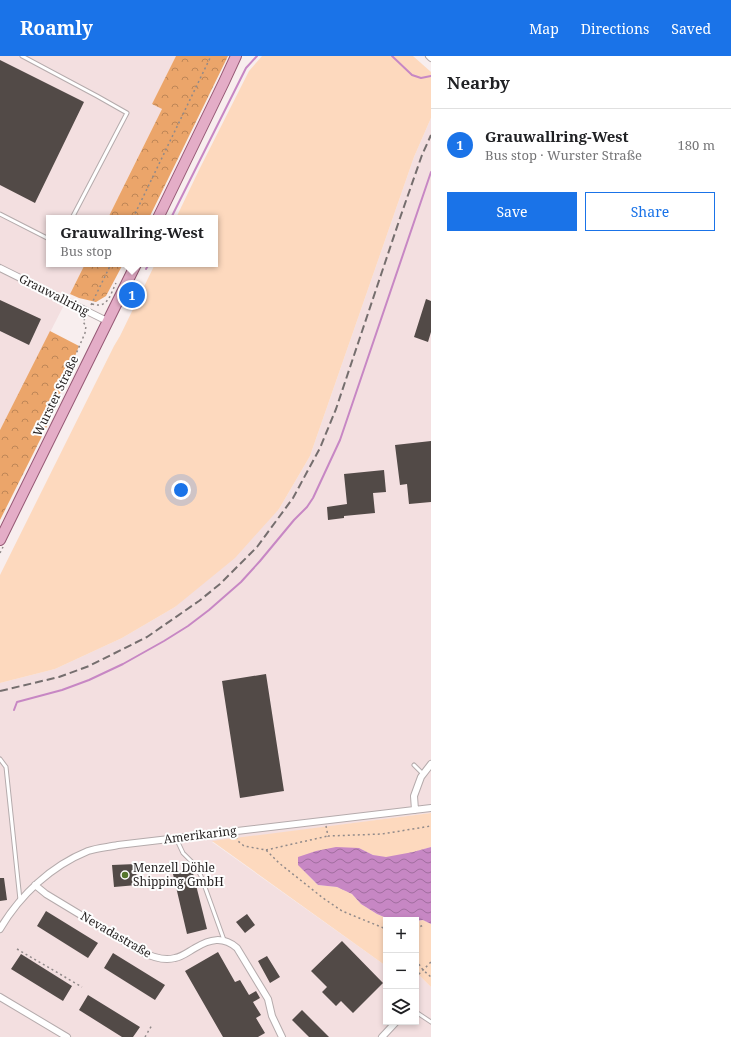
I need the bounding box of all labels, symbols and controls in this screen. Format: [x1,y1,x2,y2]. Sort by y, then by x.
text: Roamly [20,15,93,41]
text: Map [529,19,559,38]
text: Directions [581,19,649,38]
text: Saved [671,19,711,38]
text: Nearby [447,71,510,94]
text: Grauwallring-West [485,126,629,146]
text: 1 [456,136,464,154]
text: 180 m [678,136,715,154]
text: Bus stop · Wurster Straße [485,146,642,164]
button: Save [447,192,577,231]
button: Share [585,192,715,231]
popup [46,215,218,267]
text: Grauwallring-West [60,222,204,242]
text: Bus stop [60,242,112,260]
street label: Grauwallring [16,270,93,320]
pin: 1 [119,280,145,310]
street label: Wurster Straße [29,353,82,439]
your location [171,480,191,500]
street label: Amerikaring [163,822,238,847]
place label: Menzell Döhle Shipping GmbH [133,859,224,890]
marker: Menzell Döhle Shipping GmbH [120,870,130,880]
street label: Nevadastraße [78,907,155,962]
map controls [383,917,419,1025]
button: + [383,917,419,953]
button: − [383,953,419,989]
button: layers [383,989,419,1025]

